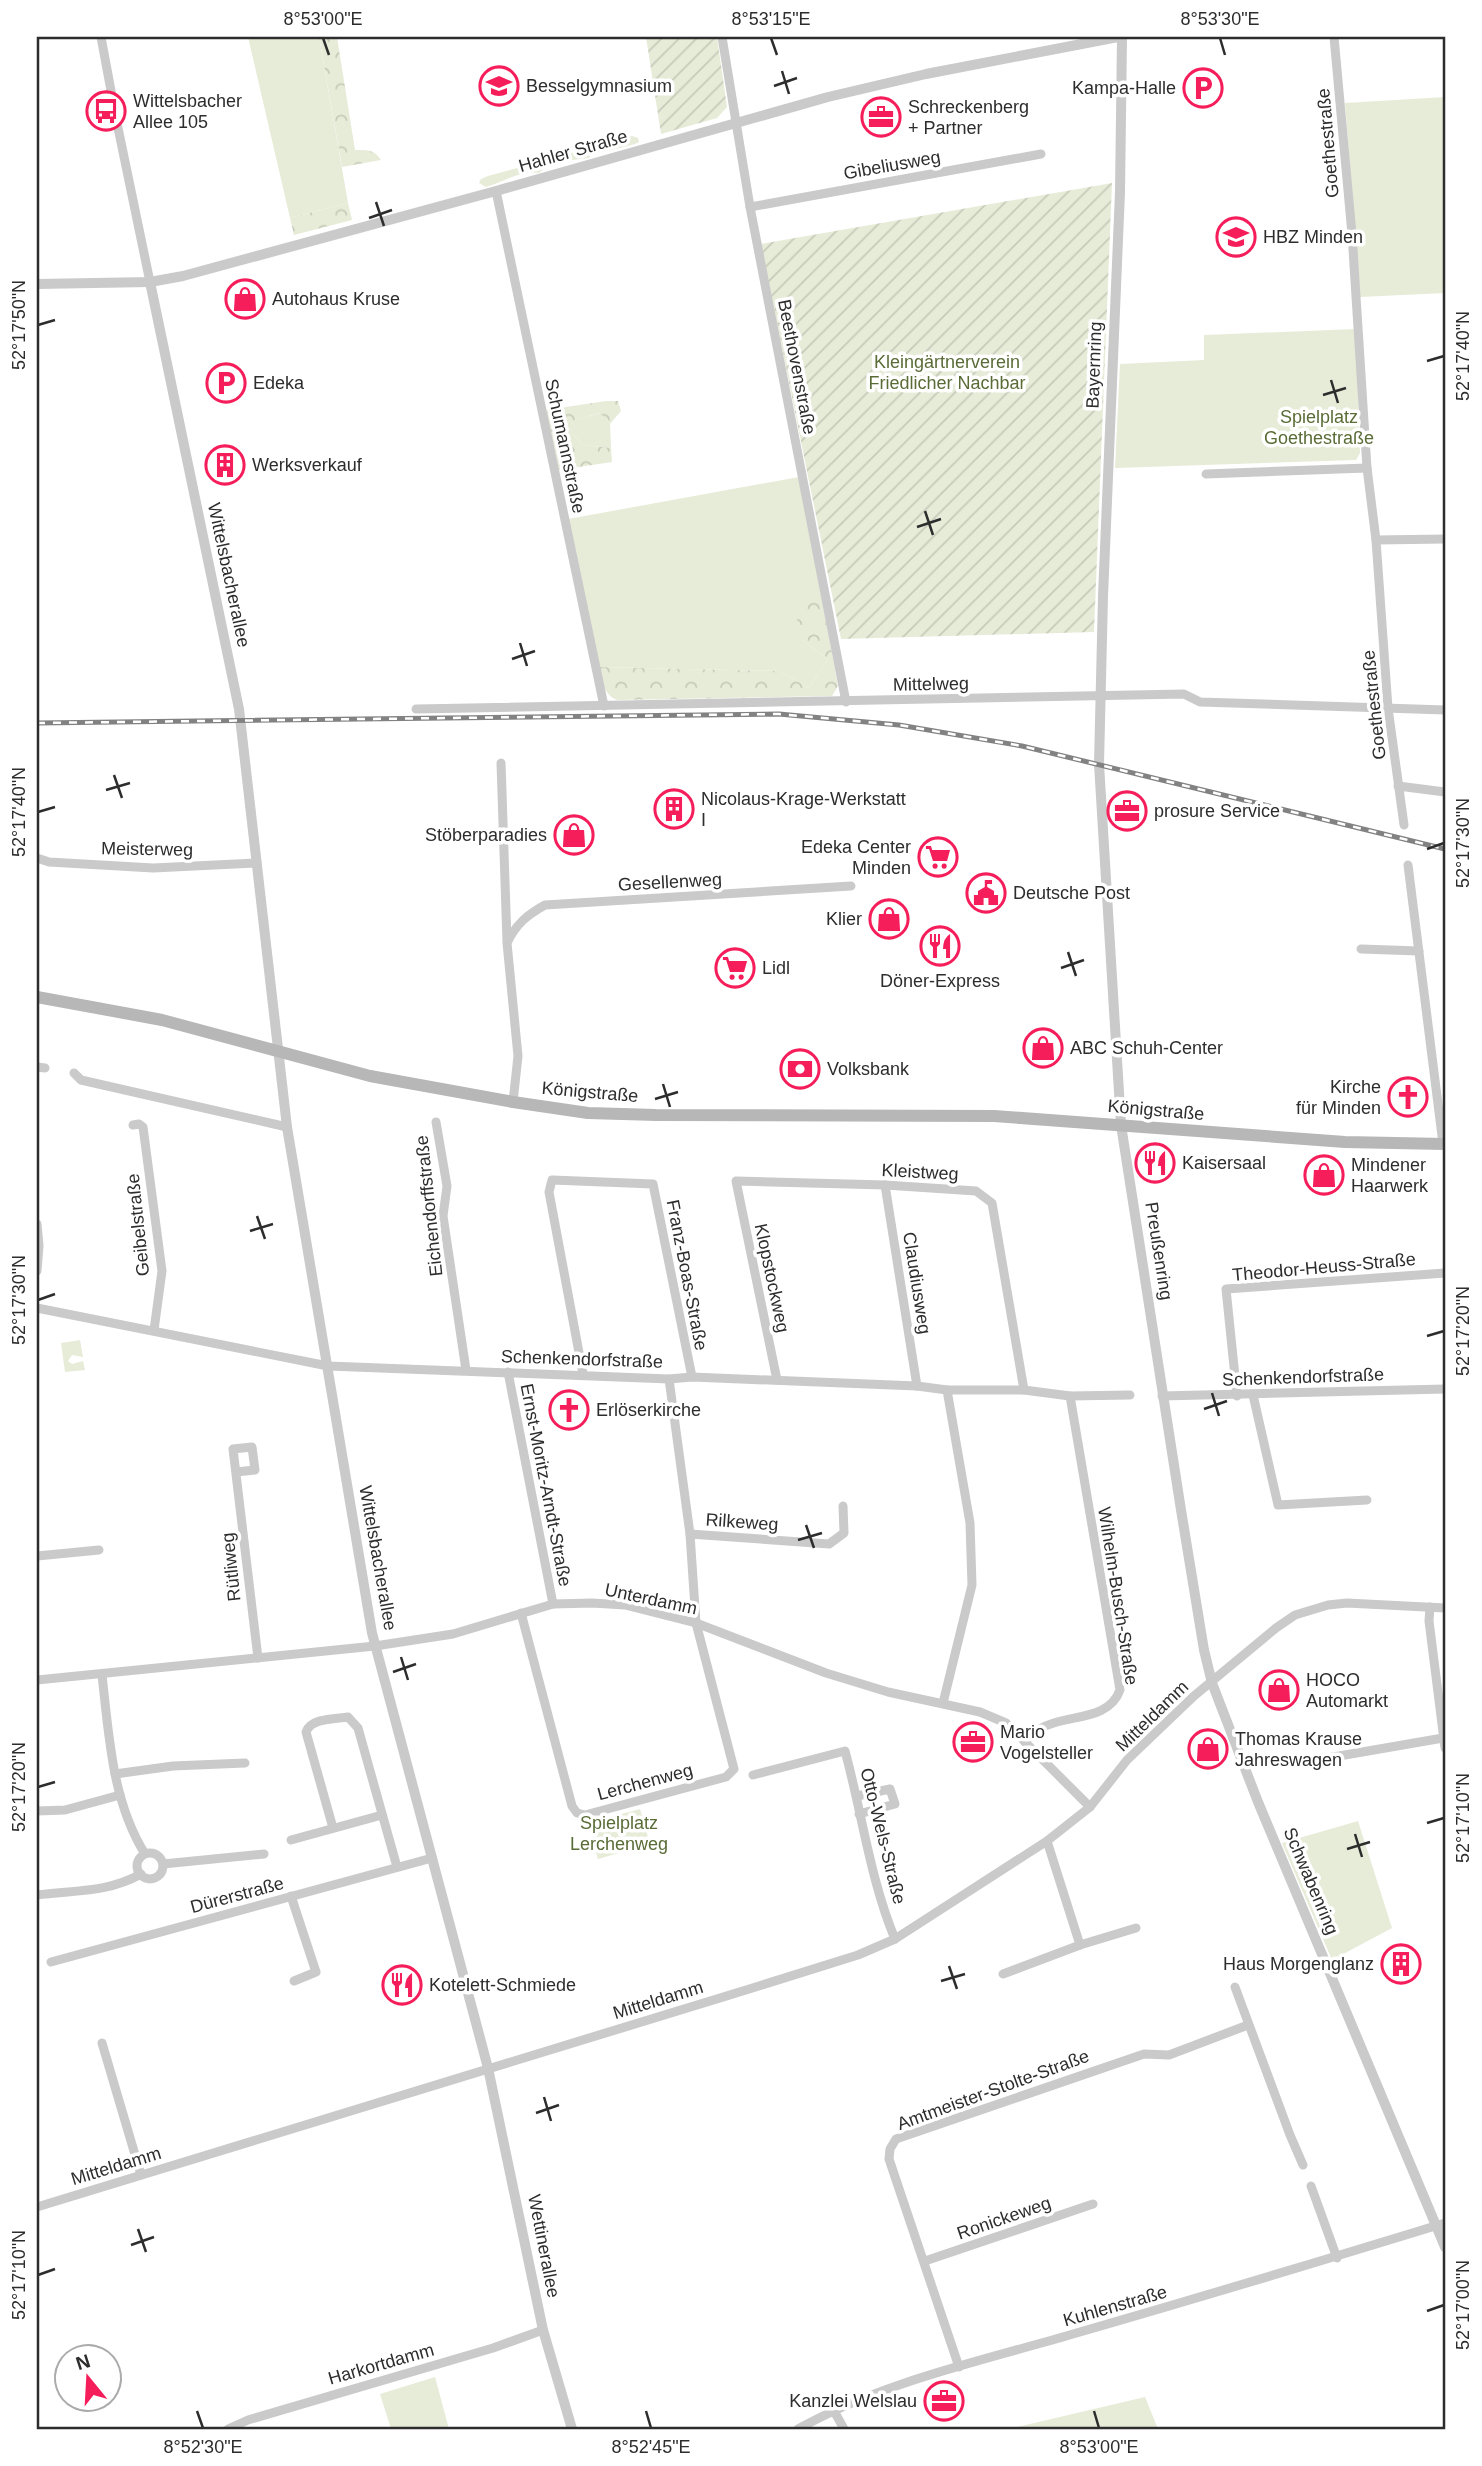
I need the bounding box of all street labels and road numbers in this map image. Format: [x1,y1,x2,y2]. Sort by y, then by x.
street label: Goethestraße [1313,87,1343,199]
street label: Hahler Straße [516,126,630,176]
street label: Gibeliusweg [842,147,942,183]
street label: Beethovenstraße [774,298,820,436]
street label: Bayernring [1082,321,1106,409]
street label: Schumannstraße [541,377,589,515]
street label: Wittelsbacherallee [204,501,254,649]
street label: Goethestraße [1358,649,1390,761]
street label: Mittelweg [893,673,969,695]
street label: Meisterweg [101,838,193,860]
street label: Gesellenweg [618,869,722,895]
street label: Königstraße [541,1078,639,1106]
street label: Königstraße [1107,1096,1205,1124]
street label: Eichendorffstraße [412,1134,446,1278]
street label: Kleistweg [881,1160,959,1184]
street label: Geibelstraße [123,1173,153,1277]
street label: Franz-Boas-Straße [663,1198,711,1352]
street label: Preußenring [1141,1201,1177,1301]
street label: Klopstockweg [751,1222,793,1334]
street label: Claudiusweg [899,1231,935,1335]
street label: Theodor-Heuss-Straße [1231,1249,1417,1285]
street label: Schenkendorfstraße [501,1346,663,1372]
street label: Schenkendorfstraße [1222,1364,1384,1390]
street label: Ernst-Moritz-Arndt-Straße [517,1382,575,1588]
street label: Wittelsbacherallee [355,1484,401,1632]
street label: Wilhelm-Busch-Straße [1094,1506,1142,1686]
street label: Rilkeweg [705,1509,779,1535]
street label: Rütliweg [217,1532,245,1602]
street label: Unterdamm [603,1579,699,1619]
street label: Mitteldamm [1112,1676,1192,1756]
street label: Lerchenweg [595,1760,695,1804]
street label: Otto-Wels-Straße [856,1766,910,1906]
street label: Schwabenring [1280,1825,1342,1937]
street label: Dürerstraße [188,1873,286,1917]
street label: Mitteldamm [611,1977,705,2023]
street label: Amtmeister-Stolte-Straße [894,2046,1092,2134]
street label: Mitteldamm [69,2143,163,2189]
street label: Wettinerallee [524,2193,564,2299]
street label: Ronickeweg [954,2193,1054,2243]
street label: Kuhlenstraße [1061,2282,1169,2330]
street label: Harkortdamm [326,2339,436,2389]

